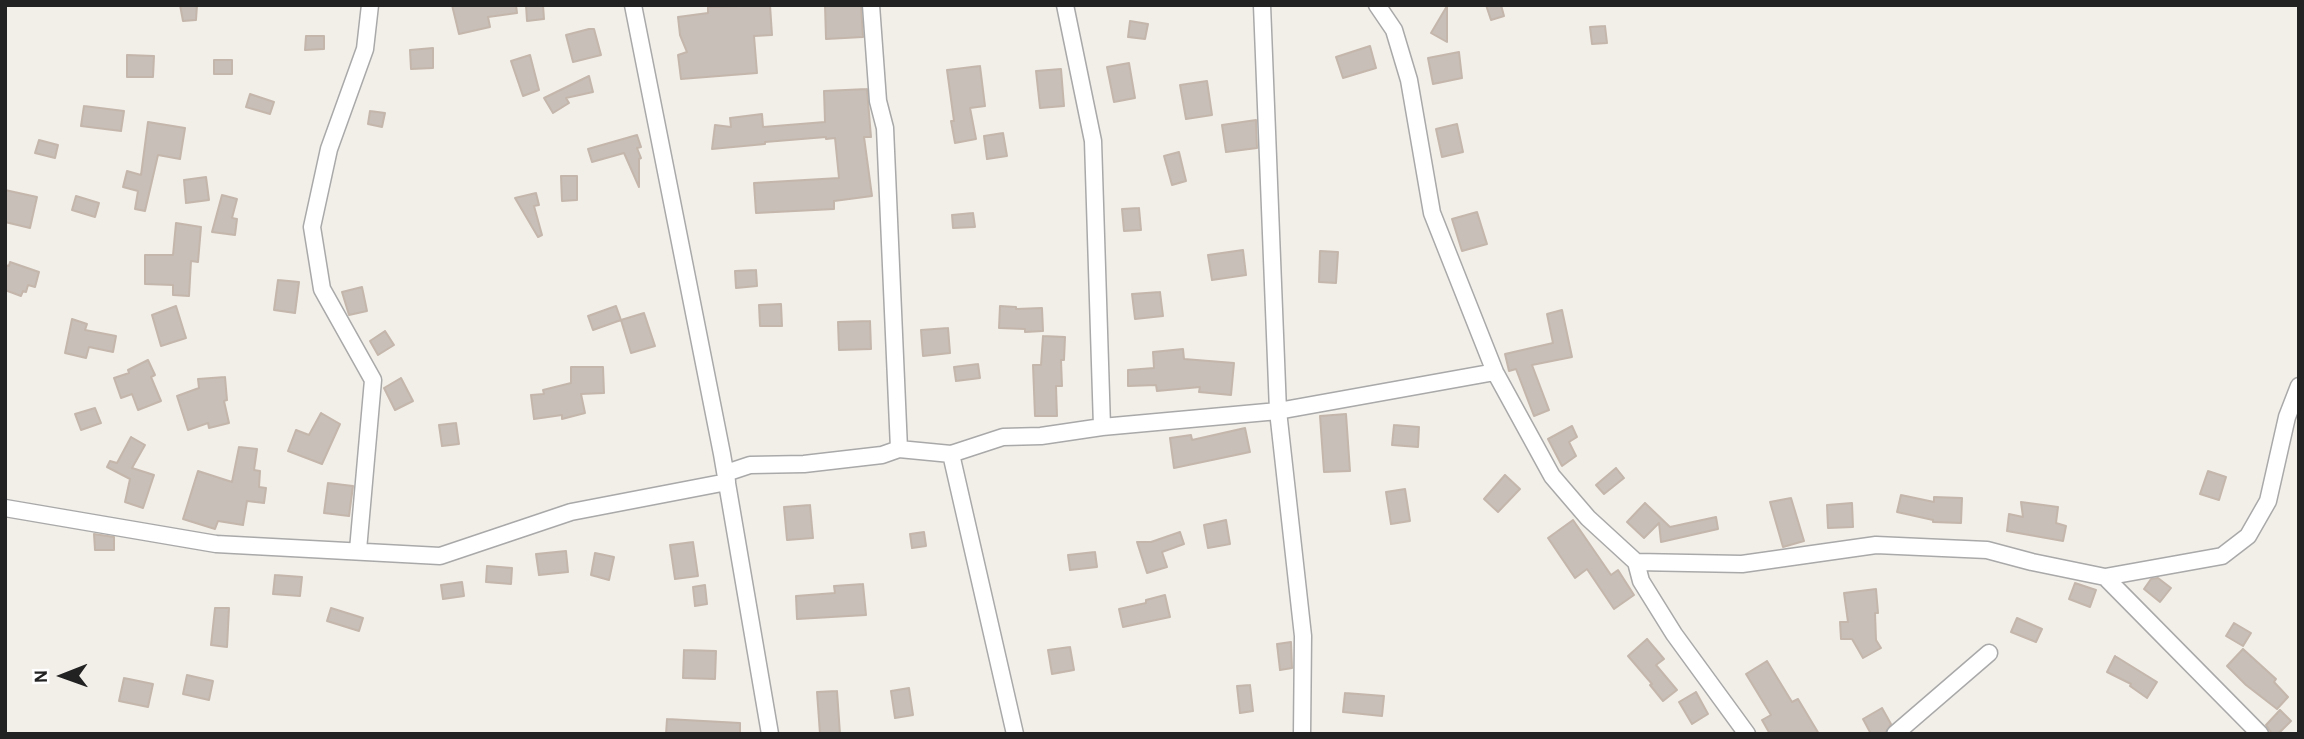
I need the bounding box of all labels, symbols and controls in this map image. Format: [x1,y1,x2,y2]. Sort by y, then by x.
north arrow [28,641,98,711]
text: N [32,670,51,683]

